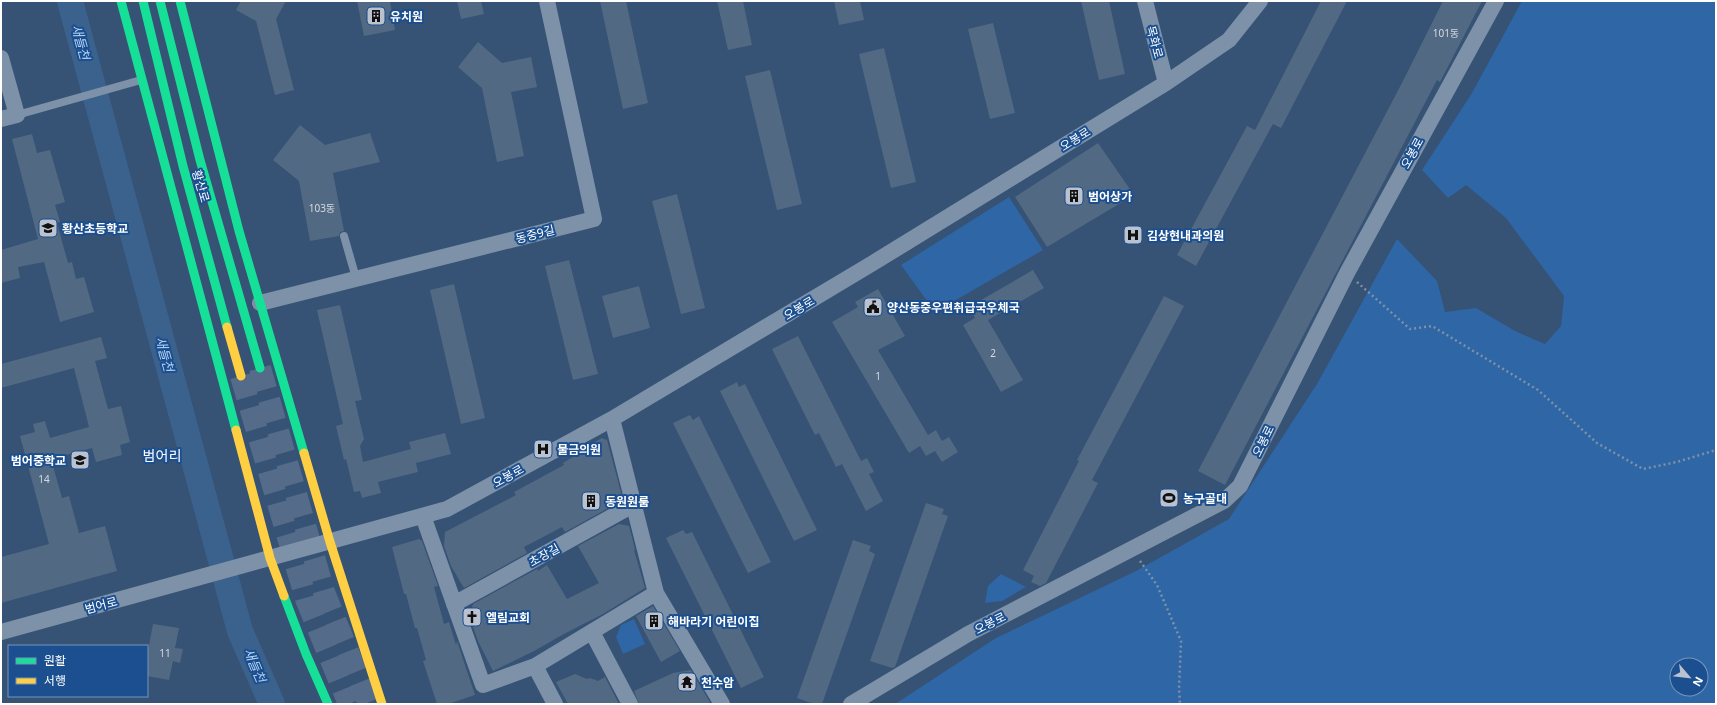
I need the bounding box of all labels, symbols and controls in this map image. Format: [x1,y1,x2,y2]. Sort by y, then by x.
building icon: 유치원 [365,5,387,27]
place label: 유치원 [390,8,423,25]
water label: 새들천 [68,22,95,63]
street label: 목화로 [1143,24,1167,60]
house number: 101동 [1433,26,1459,40]
street label: 오봉로 [1056,123,1094,155]
street label: 오봉로 [1397,134,1427,172]
street label: 황산로 [188,168,214,204]
building icon: 범어상가 [1063,185,1085,207]
place label: 범어상가 [1088,188,1132,205]
house number: 103동 [309,201,335,215]
school or university icon: 황산초등학교 [37,217,59,239]
place label: 황산초등학교 [62,220,128,237]
street label: 동중9길 [514,221,556,247]
hospital icon: 김상현내과의원 [1122,224,1144,246]
place label: 김상현내과의원 [1147,227,1224,244]
street label: 오봉로 [780,292,818,324]
public building icon: 양산동중우편취급국우체국 [862,296,884,318]
place label: 양산동중우편취급국우체국 [887,299,1019,316]
water label: 새들천 [152,334,179,375]
house number: 2 [990,346,996,360]
house number: 1 [875,369,881,383]
street label: 오봉로 [1248,422,1278,460]
hospital icon: 물금의원 [532,438,554,460]
place label: 물금의원 [557,441,601,458]
district label: 범어리 [143,446,181,465]
school or university icon: 범어중학교 [69,449,91,471]
place label: 범어중학교 [11,452,66,469]
street label: 오봉로 [489,461,527,491]
house number: 14 [38,472,50,486]
sports icon: 농구골대 [1158,487,1180,509]
building icon: 동원원룸 [580,490,602,512]
place label: 농구골대 [1183,490,1227,507]
place label: 동원원룸 [605,493,649,510]
street label: 초장길 [525,540,563,570]
street label: 범어로 [83,593,119,617]
church icon: 엘림교회 [461,606,483,628]
street label: 오봉로 [971,608,1009,638]
place label: 엘림교회 [486,609,530,626]
building icon: 해바라기 어린이집 [643,610,665,632]
place label: 해바라기 어린이집 [668,613,759,630]
legend [8,645,148,697]
water label: 새들천 [240,645,271,686]
house number: 11 [159,646,171,660]
text: 원활 [44,652,66,669]
north arrow [1669,657,1709,697]
temple icon: 천수암 [676,671,698,693]
text: 서행 [44,672,66,689]
place label: 천수암 [701,674,734,691]
text: N [1690,674,1707,689]

